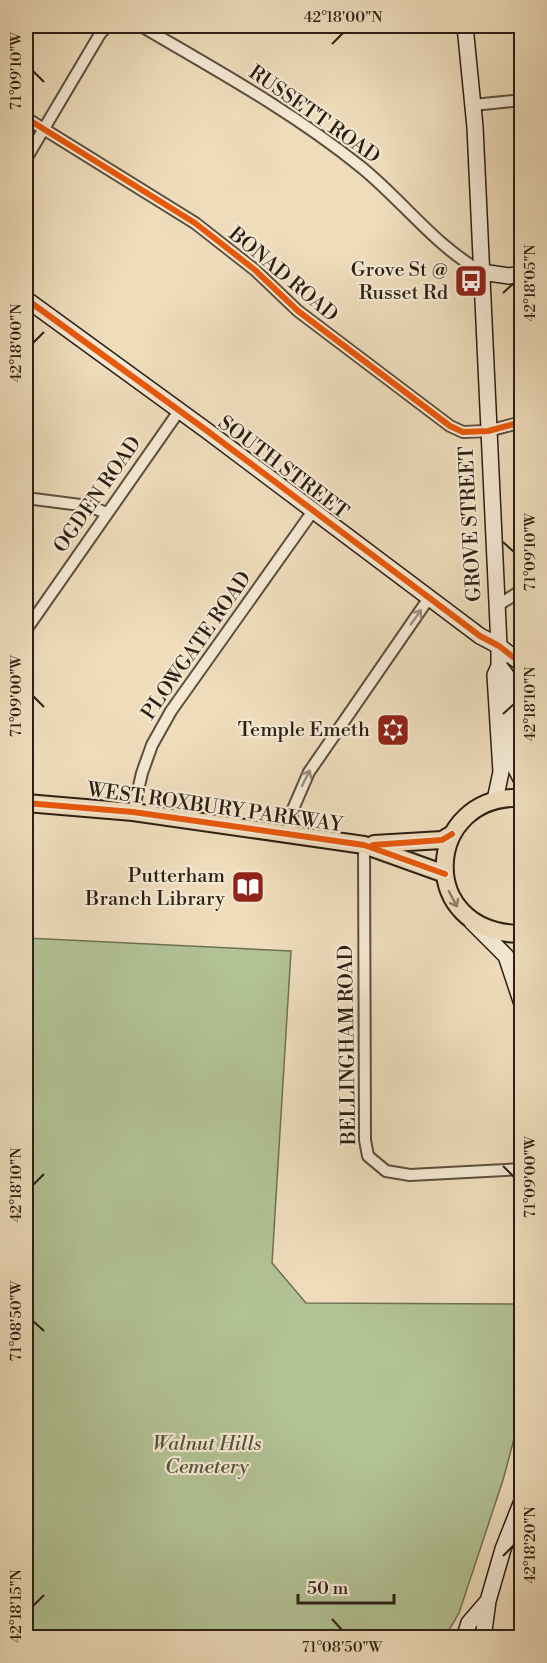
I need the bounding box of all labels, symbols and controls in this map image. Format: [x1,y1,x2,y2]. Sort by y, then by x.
text: 42°18'00"N [304,8,382,27]
text: 71°09'10"W [7,32,26,110]
street label: RUSSETT ROAD [244,60,384,170]
street label: BONAD ROAD [223,221,343,328]
text: 42°18'05"N [521,245,540,321]
place label: Grove St @ Russet Rd [351,258,449,306]
bus stop icon: Grove St @ Russet Rd [453,263,489,299]
text: 42°18'00"N [7,304,26,382]
street label: SOUTH STREET [213,411,353,525]
street label: OGDEN ROAD [49,432,147,558]
street label: GROVE STREET [454,446,488,602]
text: 71°09'10"W [521,513,540,591]
street label: PLOWGATE ROAD [136,567,258,725]
one-way arrow [409,610,422,626]
text: 71°09'00"W [7,655,26,737]
text: 42°18'10"N [521,667,540,741]
synagogue icon: Temple Emeth [375,712,411,748]
place label: Temple Emeth [238,718,370,743]
one-way arrow [301,770,312,788]
street label: WEST ROXBURY PARKWAY [85,778,345,838]
place label: Putterham Branch Library [84,864,225,912]
library icon: Putterham Branch Library [230,869,266,905]
one-way arrow [448,889,459,907]
street label: BELLINGHAM ROAD [334,945,362,1146]
text: 71°09'00"W [521,1136,540,1218]
text: 42°18'10"N [7,1148,26,1222]
text: 71°08'50"W [7,1280,26,1361]
park label: Walnut Hills Cemetery [153,1432,262,1480]
text: 42°18'20"N [521,1506,540,1584]
scale bar [298,1567,394,1605]
text: 42°18'15"N [7,1569,26,1643]
text: 50 m [307,1577,349,1600]
text: 71°08'50"W [302,1638,383,1657]

